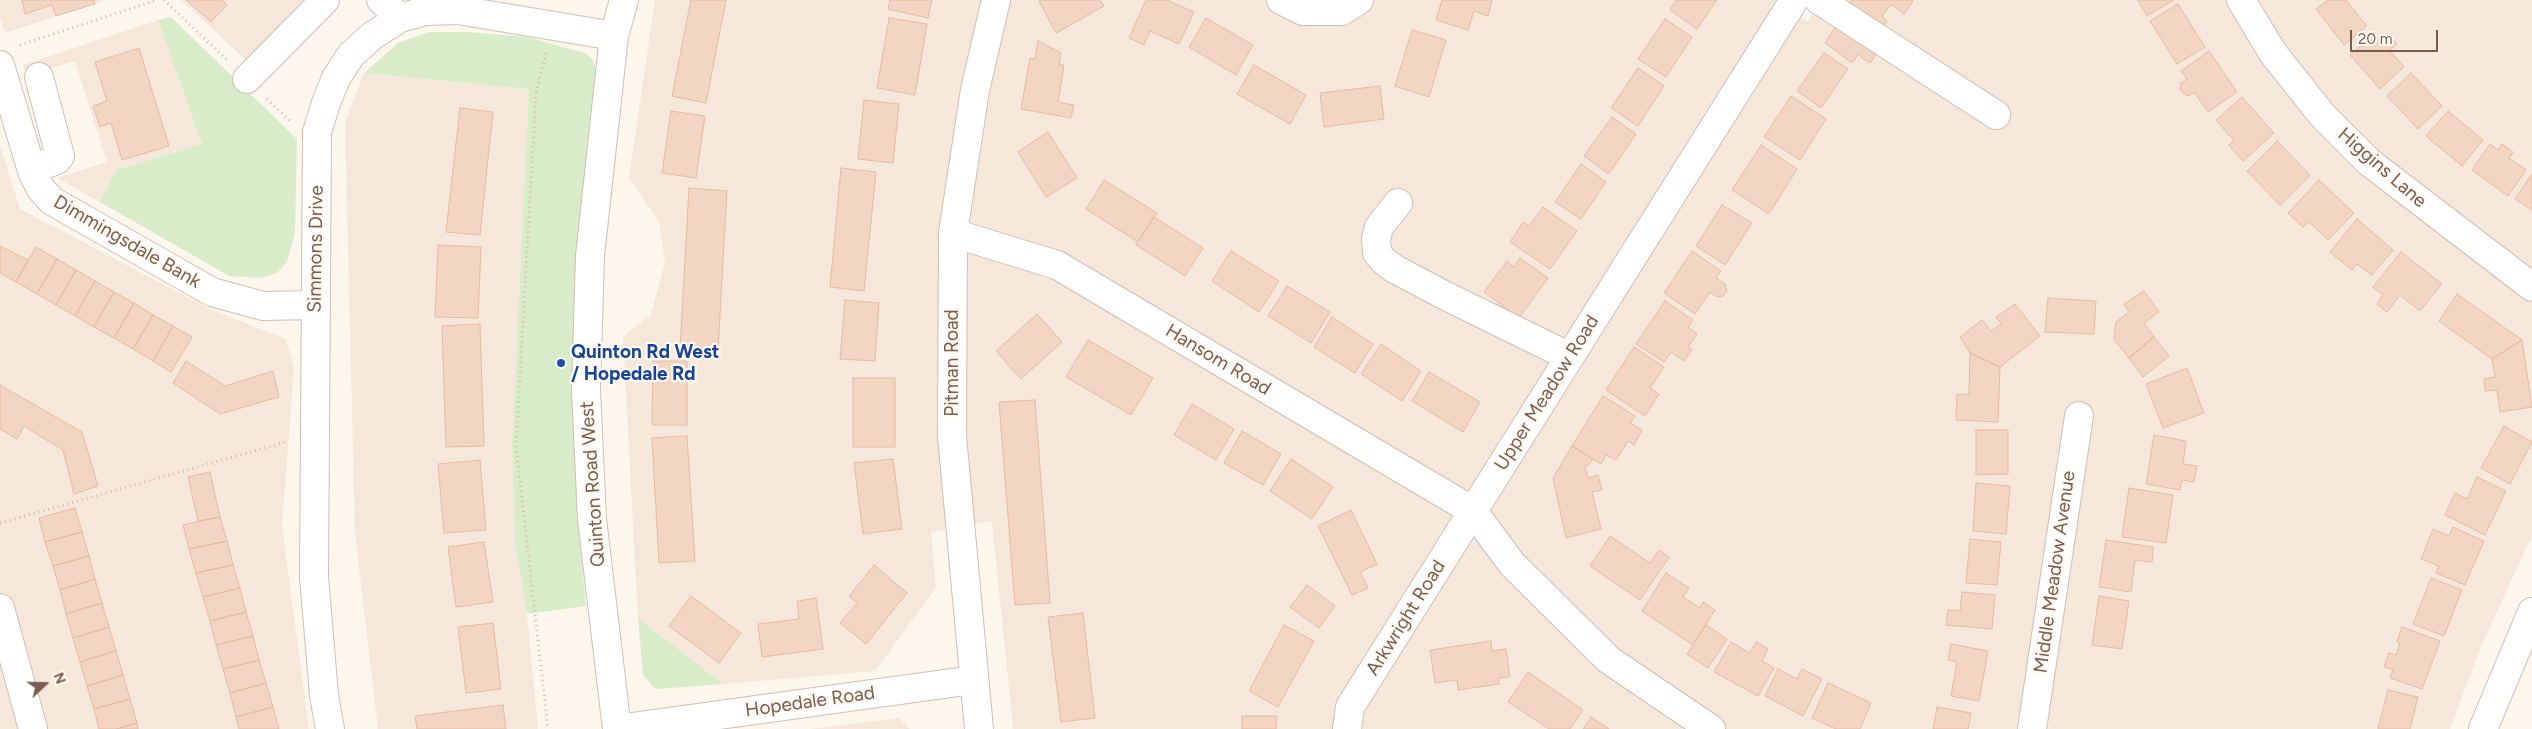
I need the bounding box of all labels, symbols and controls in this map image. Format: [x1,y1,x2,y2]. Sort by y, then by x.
scale bar [2352,20,2440,52]
text: 20 m [2358,30,2392,48]
street label: Higgins Lane [2333,123,2431,213]
street label: Simmons Drive [303,185,329,313]
street label: Dimmingsdale Bank [49,191,205,293]
street label: Pitman Road [941,309,963,417]
street label: Upper Meadow Road [1490,311,1604,475]
street label: Hansom Road [1161,320,1275,400]
place label: Quinton Rd West / Hopedale Rd [571,341,719,385]
marker: Quinton Rd West / Hopedale Rd [555,357,567,369]
street label: Quinton Road West [576,400,610,568]
street label: Middle Meadow Avenue [2030,469,2080,675]
street label: Arkwright Road [1361,556,1451,680]
north arrow [20,659,70,709]
text: N [50,670,69,687]
street label: Hopedale Road [744,682,876,722]

